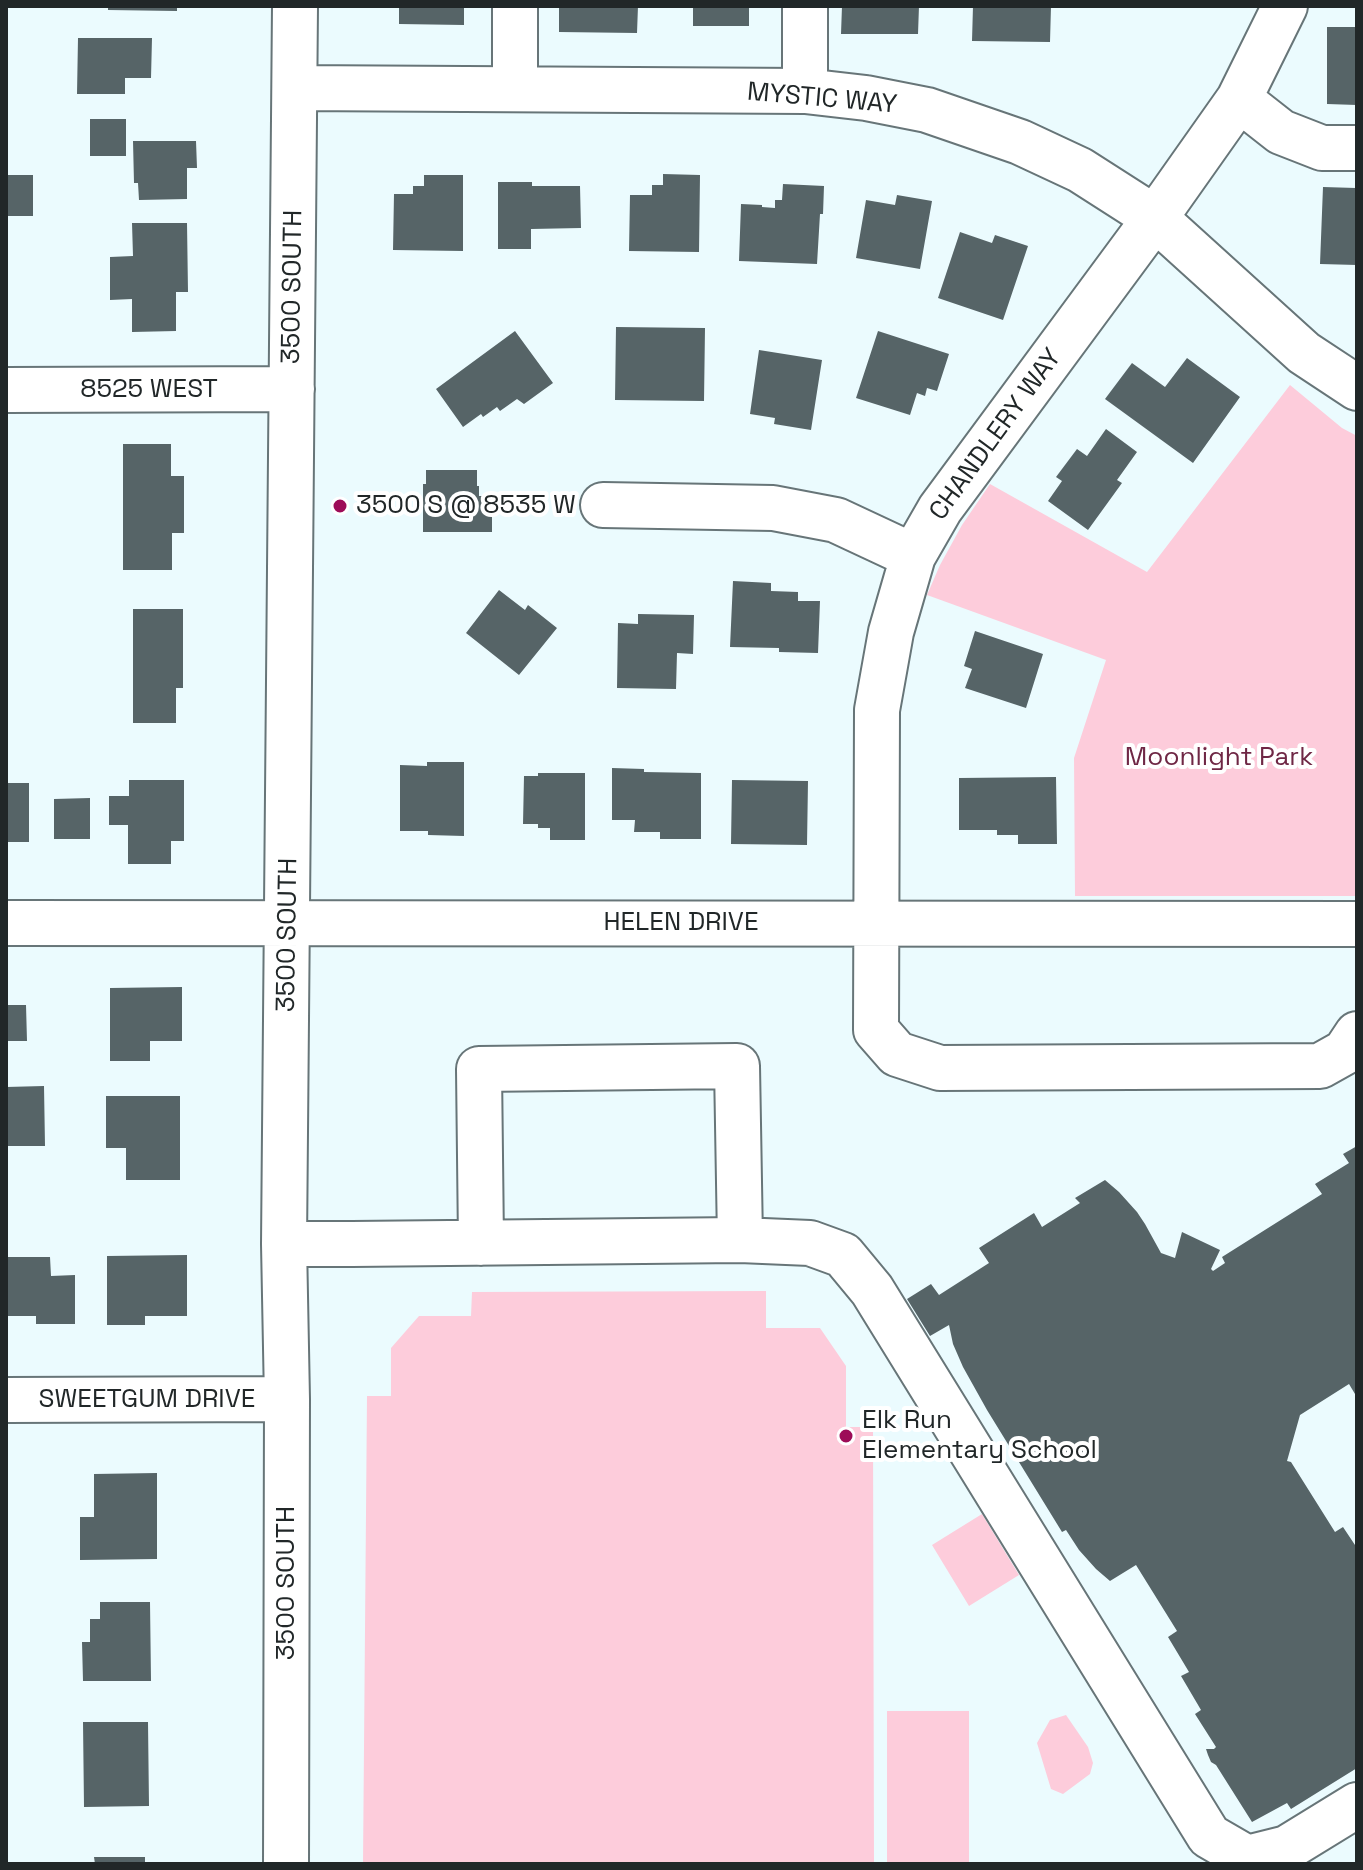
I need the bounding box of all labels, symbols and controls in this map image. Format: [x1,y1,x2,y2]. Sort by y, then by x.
street label: MYSTIC WAY [746,77,898,121]
street label: 3500 SOUTH [276,210,310,364]
street label: CHANDLERY WAY [923,343,1069,527]
street label: 8525 WEST [80,374,218,406]
place label: 3500 S @ 8535 W [356,490,576,522]
marker: 3500 S @ 8535 W [331,497,349,515]
park label: Moonlight Park [1125,742,1313,774]
street label: 3500 SOUTH [271,858,305,1012]
street label: HELEN DRIVE [603,907,759,939]
street label: SWEETGUM DRIVE [39,1384,255,1416]
place label: Elk Run Elementary School [862,1405,1097,1466]
marker: Elk Run Elementary School [837,1427,855,1445]
street label: 3500 SOUTH [271,1506,303,1660]

